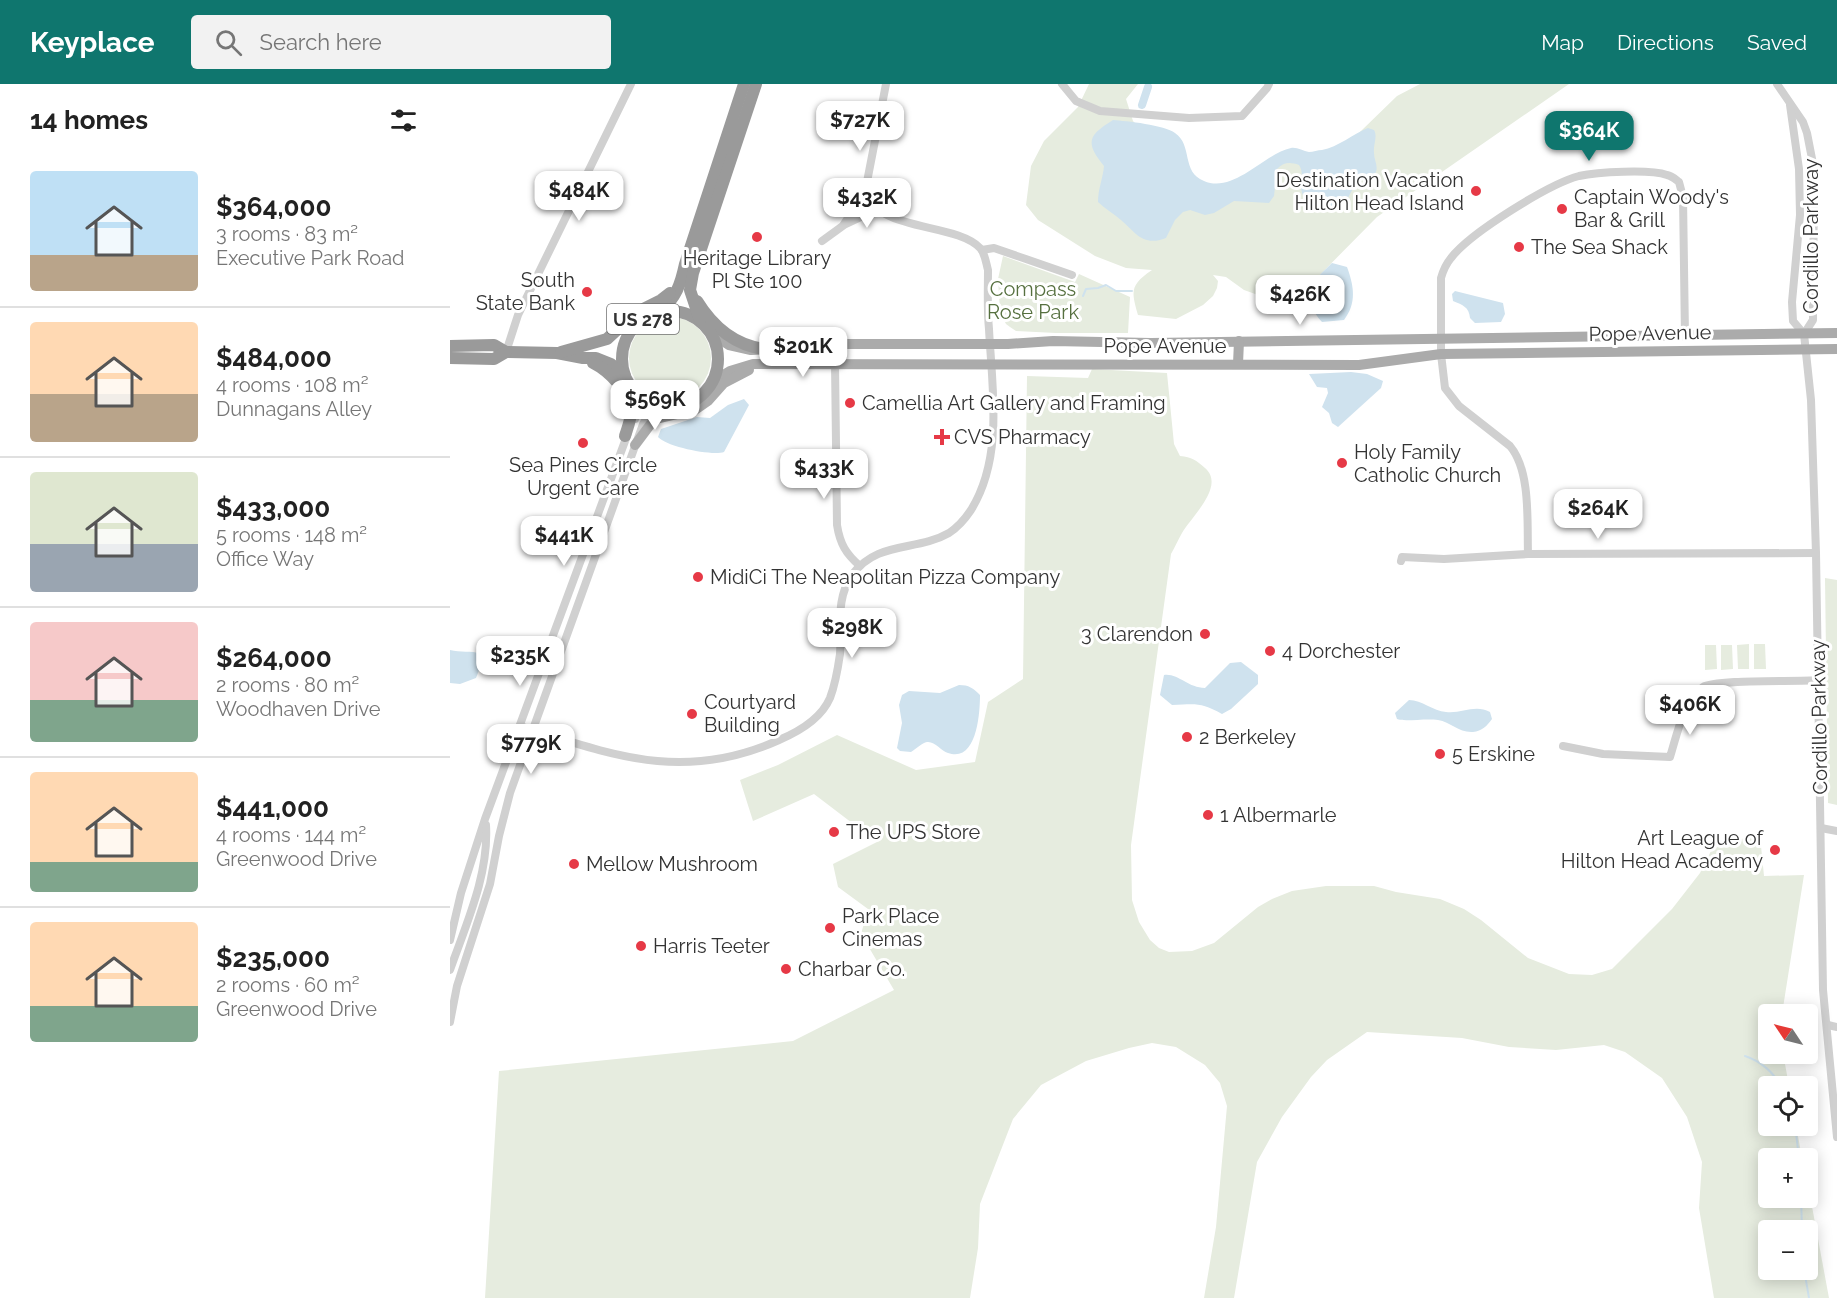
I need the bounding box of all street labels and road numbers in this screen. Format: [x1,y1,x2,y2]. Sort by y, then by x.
street label: Cordillo Parkway [1799,158,1823,314]
road number: US 278 [607,304,679,334]
street label: Pope Avenue [1588,320,1712,346]
street label: Pope Avenue [1104,334,1227,358]
street label: Cordillo Parkway [1806,639,1832,795]

